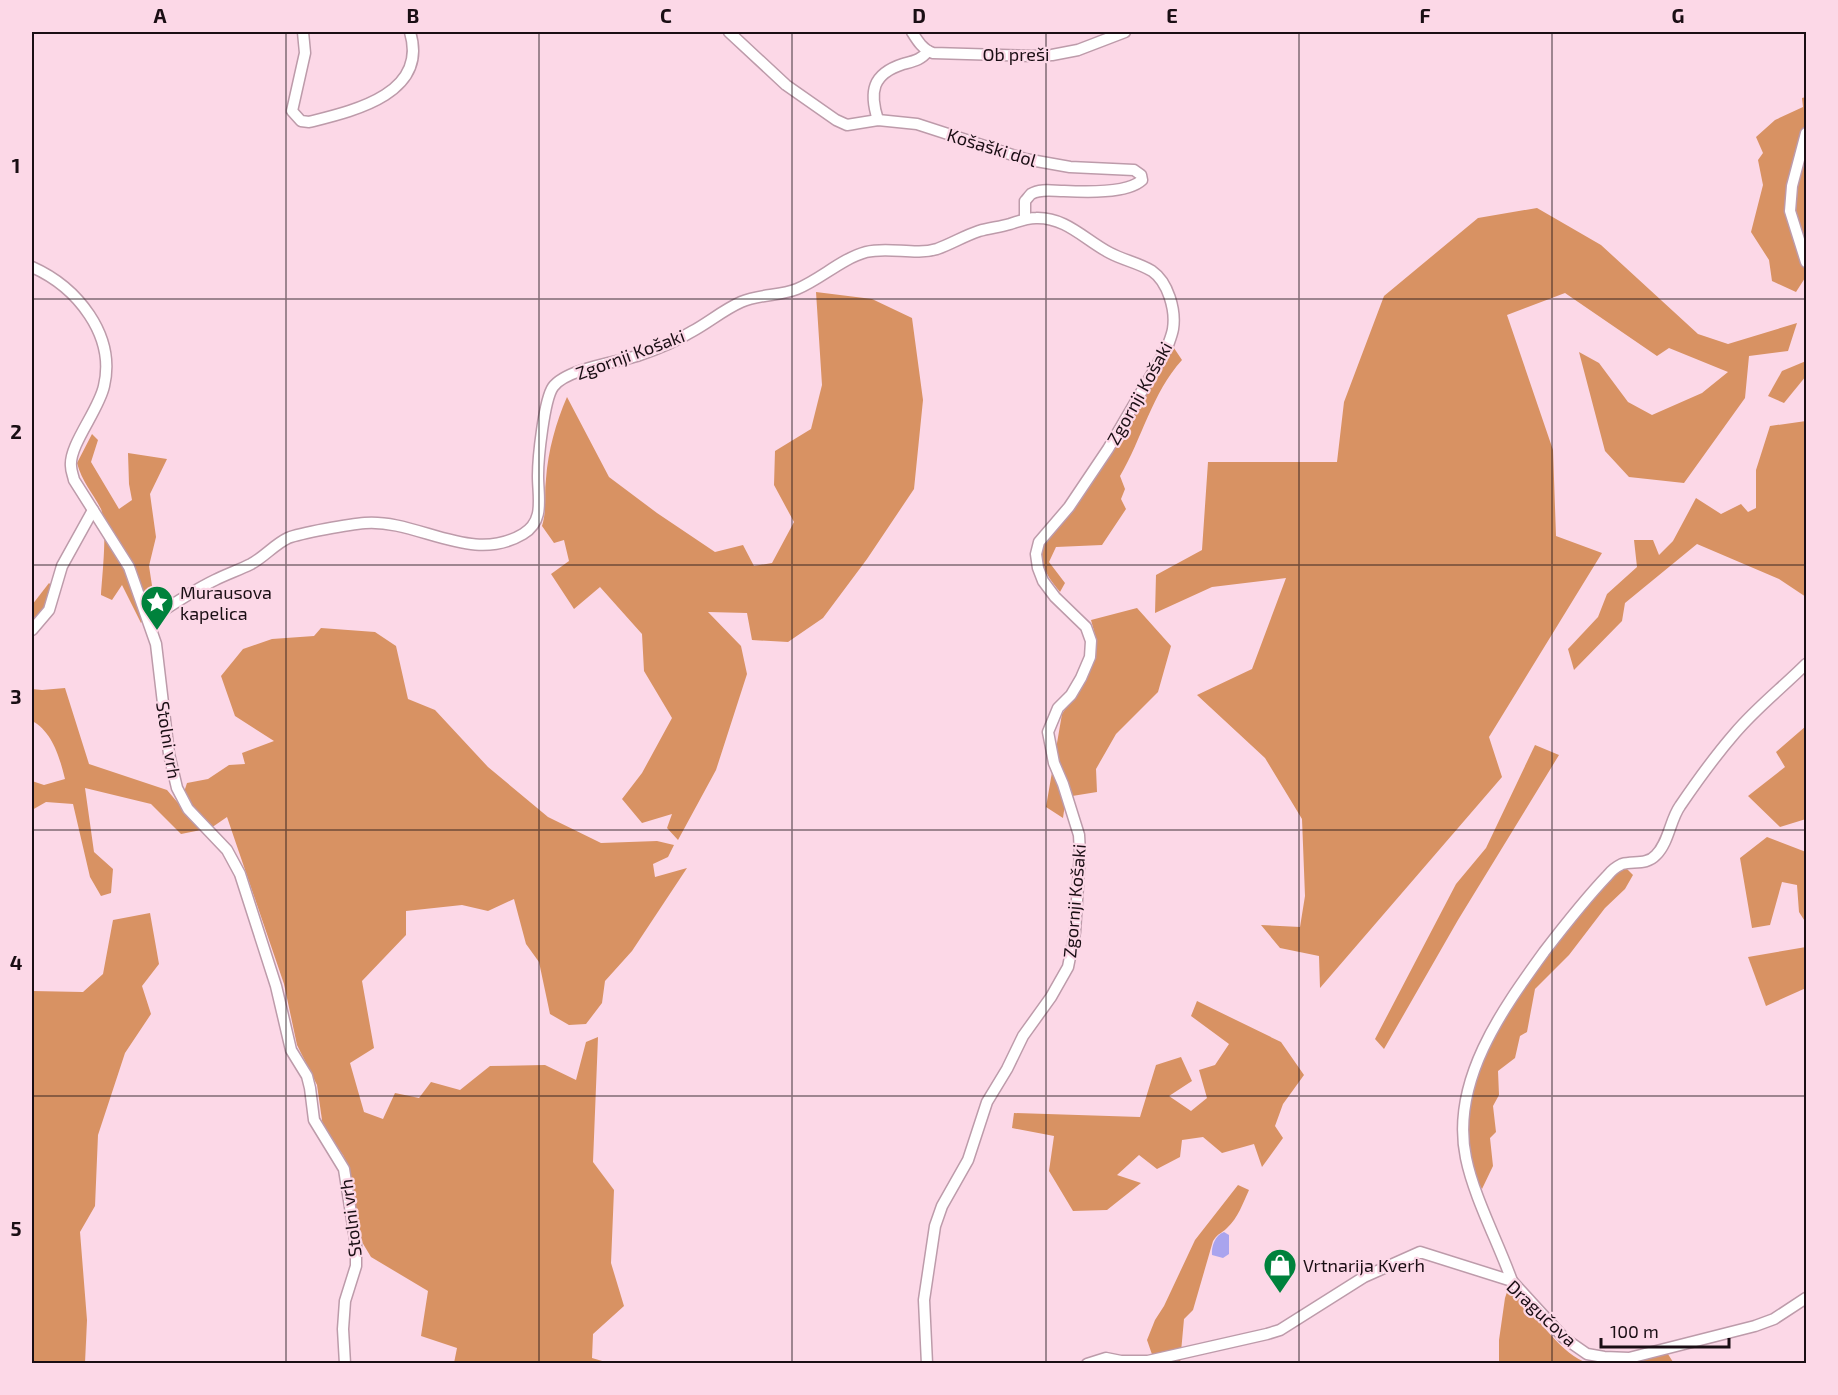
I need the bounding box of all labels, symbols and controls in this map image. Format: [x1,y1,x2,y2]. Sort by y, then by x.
text: A [153,3,167,27]
text: B [407,3,419,27]
text: C [660,3,672,27]
text: D [912,3,926,27]
text: E [1166,3,1178,27]
text: F [1419,3,1431,27]
text: G [1672,3,1684,27]
street label: Ob preši [983,43,1050,65]
street label: Košaški dol [945,123,1040,171]
text: 1 [12,153,20,177]
street label: Zgornji Košaki [573,324,687,384]
street label: Zgornji Košaki [1102,338,1176,448]
text: 2 [10,419,22,443]
place label: Murausova kapelica [180,581,272,624]
place icon: Murausova kapelica [139,584,175,631]
text: 3 [10,684,22,708]
street label: Stolni vrh [152,700,186,780]
street label: Zgornji Košaki [1058,843,1090,959]
text: 4 [10,950,23,974]
street label: Stolni vrh [334,1178,366,1258]
text: 5 [10,1216,22,1240]
shop icon: Vrtnarija Kverh [1262,1247,1298,1294]
place label: Vrtnarija Kverh [1303,1254,1425,1276]
street label: Dragučova [1503,1275,1581,1351]
scale bar [1601,1311,1728,1349]
text: 100 m [1610,1320,1659,1342]

